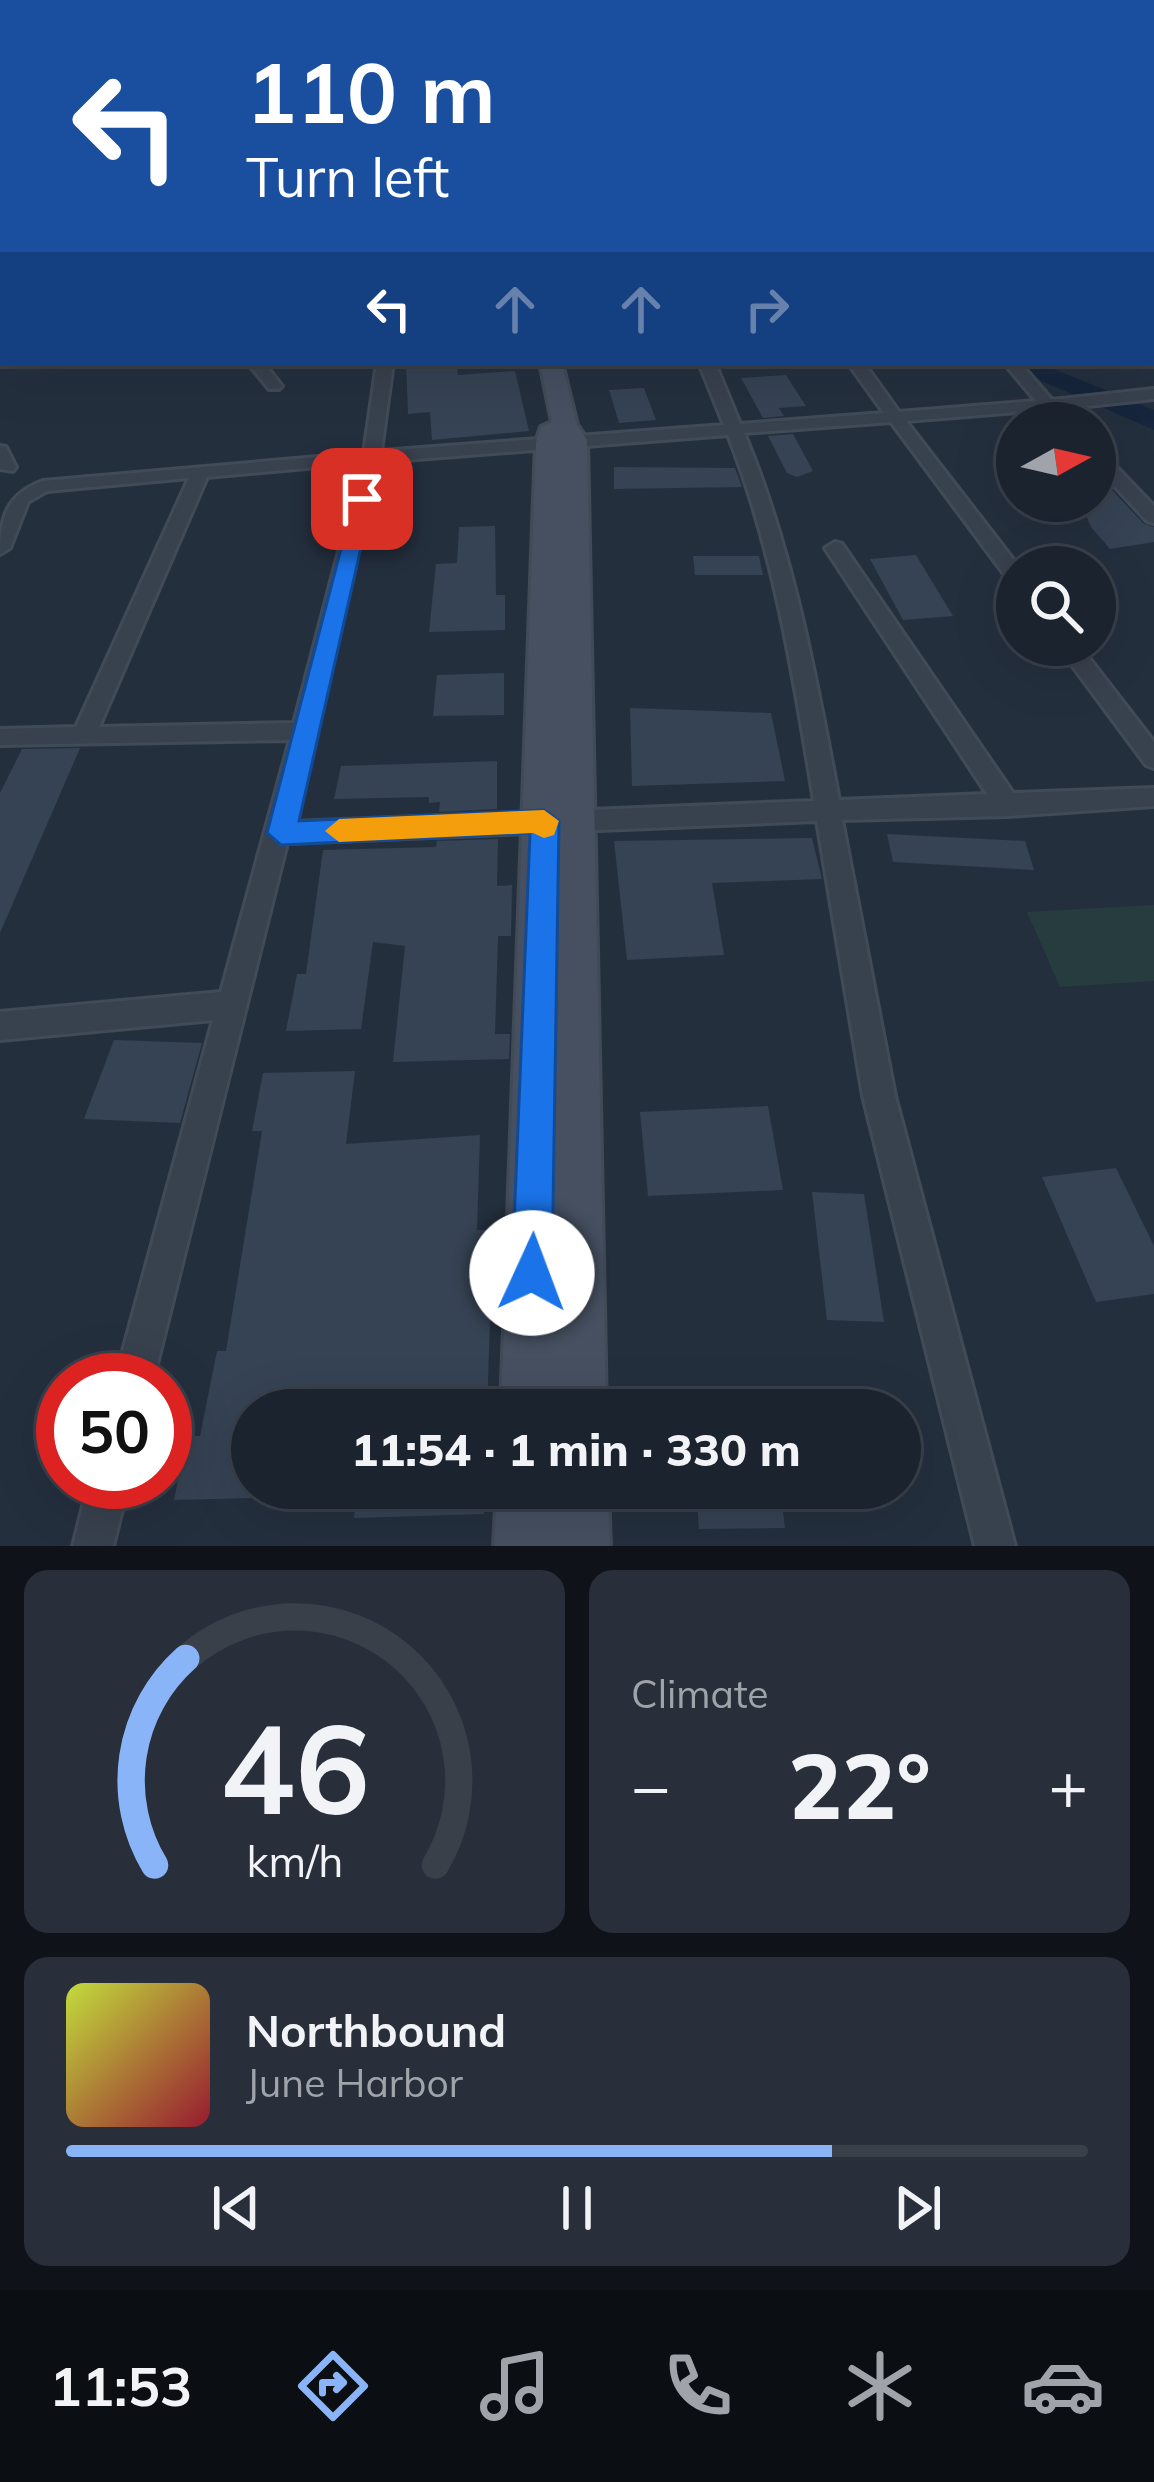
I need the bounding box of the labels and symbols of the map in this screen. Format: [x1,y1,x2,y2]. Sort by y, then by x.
north arrow [996,402,1116,522]
pin [311,448,413,550]
position arrow [469,1210,595,1336]
speed limit sign: 50 [36,1353,192,1509]

